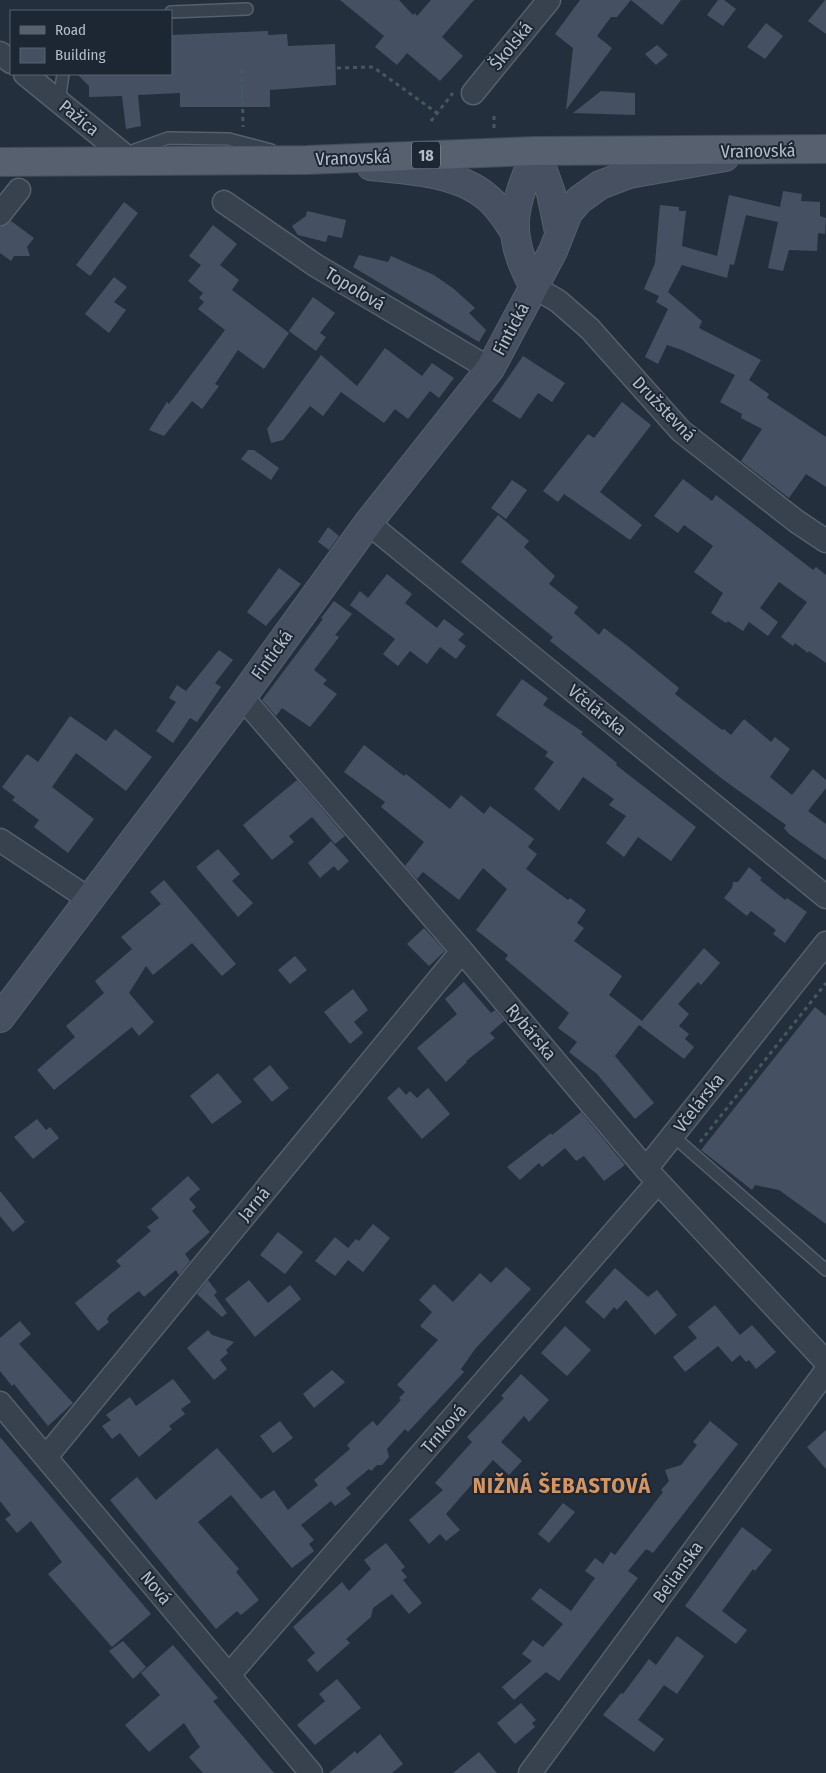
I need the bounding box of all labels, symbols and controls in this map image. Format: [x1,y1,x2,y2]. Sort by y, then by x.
legend [10,10,172,75]
street label: Školská [485,17,537,75]
text: Road [55,21,86,39]
text: Building [55,46,106,64]
street label: Pažica [54,95,104,141]
street label: Vranovská [720,139,796,163]
road number: 18 [412,142,440,168]
street label: Vranovská [315,146,391,170]
street label: Topoľová [321,263,389,316]
street label: Fintická [488,299,534,359]
street label: Družstevná [628,372,700,446]
street label: Fintická [247,626,298,684]
street label: Včelárska [563,680,631,740]
street label: Rybárska [501,999,561,1065]
street label: Včelárska [669,1069,729,1137]
street label: Jarná [233,1182,275,1226]
street label: Trnková [417,1400,471,1458]
district label: NIŽNÁ ŠEBASTOVÁ [473,1471,651,1499]
street label: Belianska [648,1537,708,1607]
street label: Nová [136,1567,176,1609]

